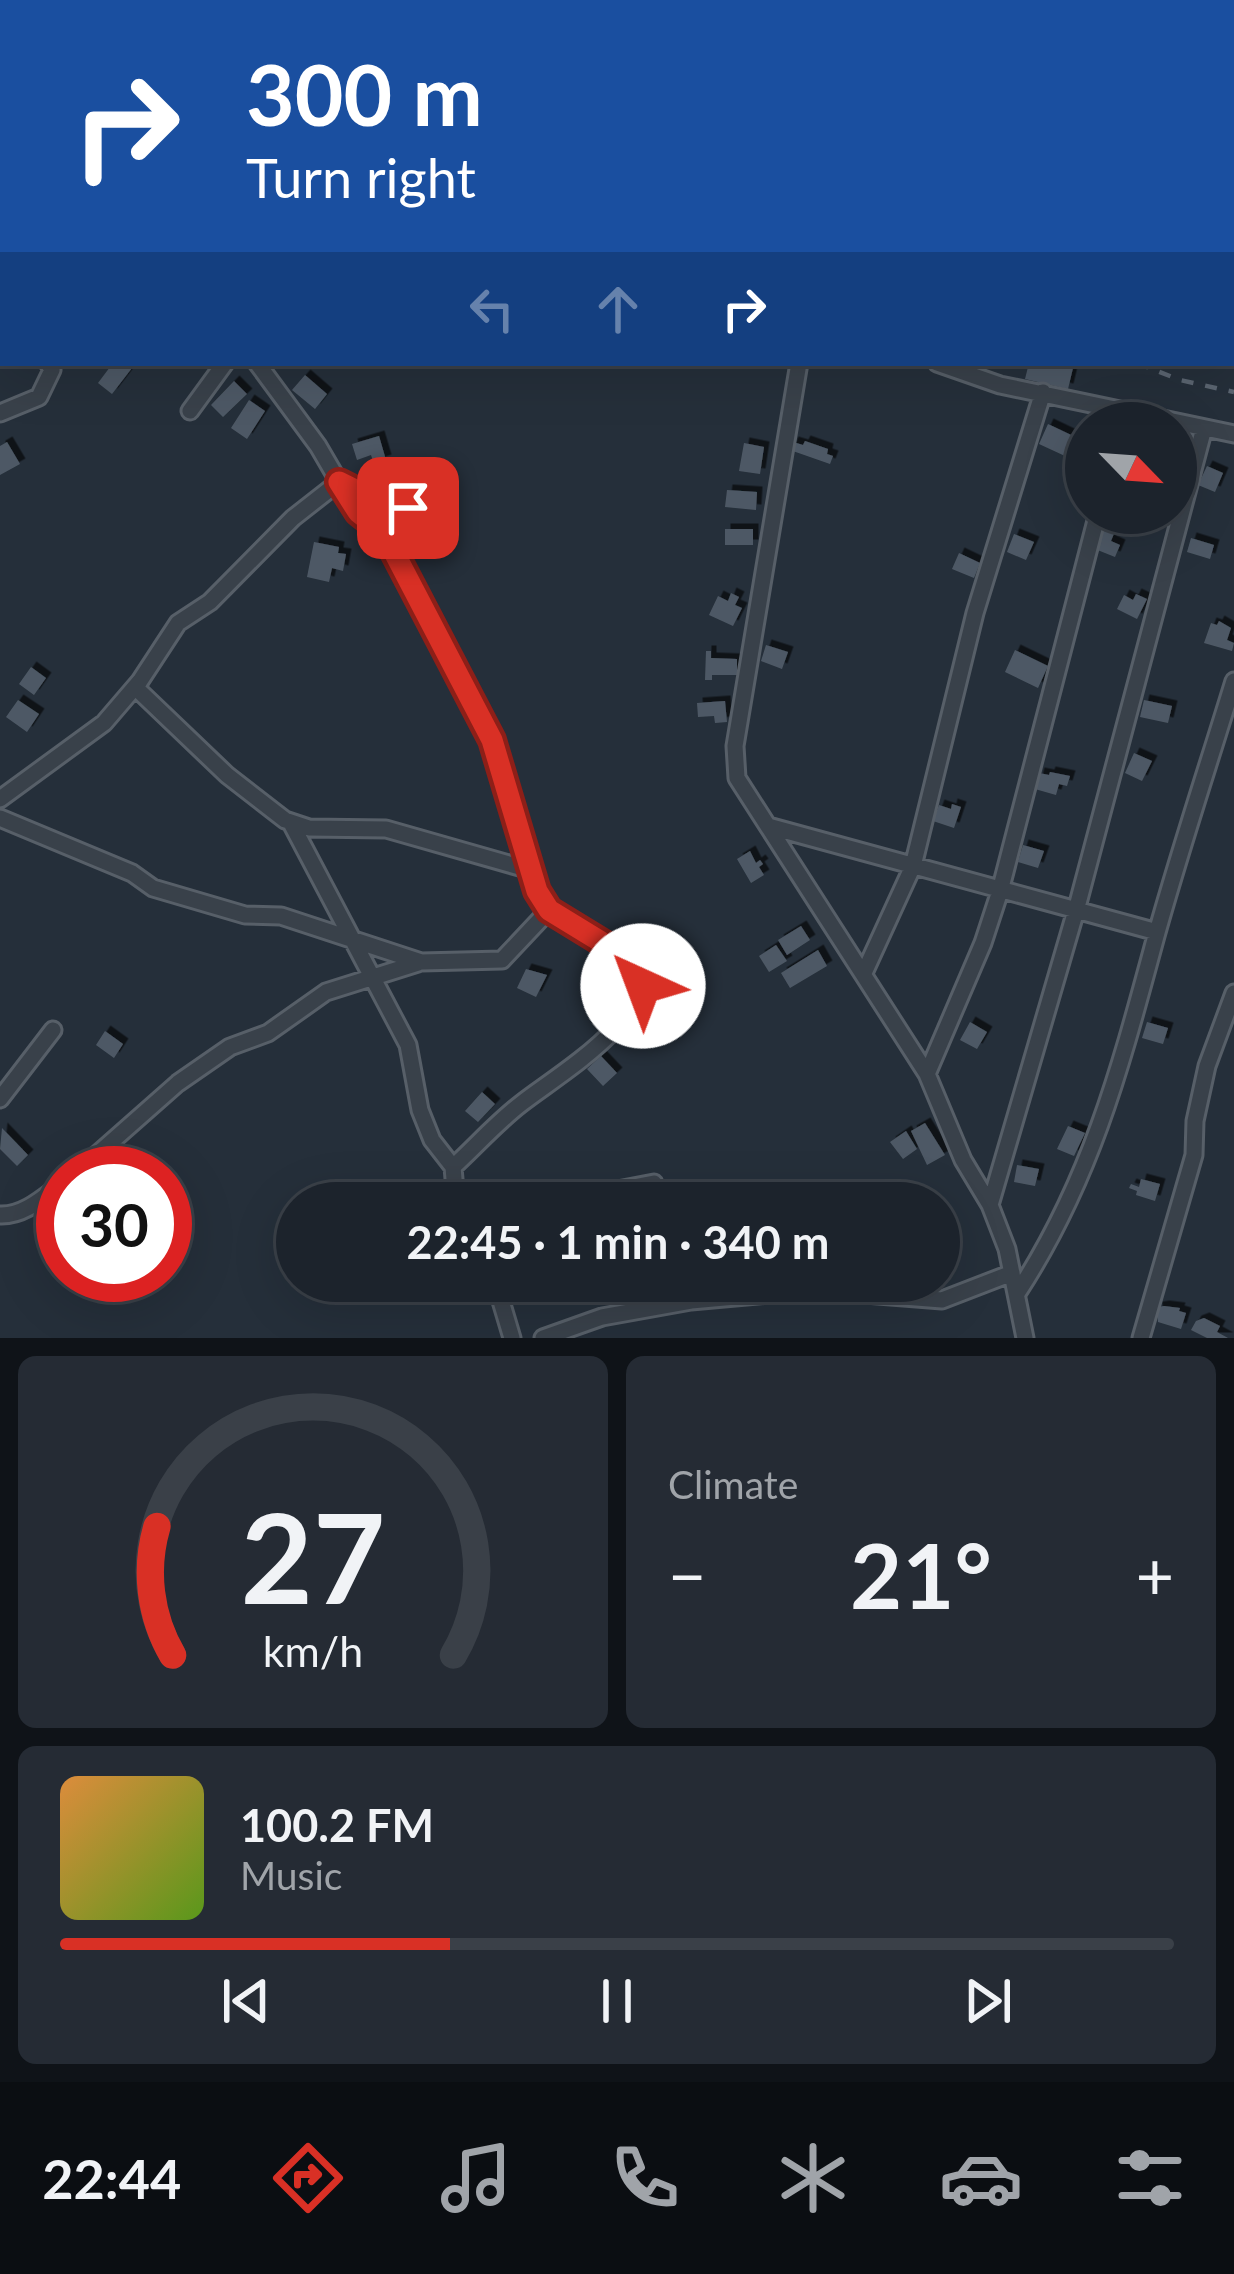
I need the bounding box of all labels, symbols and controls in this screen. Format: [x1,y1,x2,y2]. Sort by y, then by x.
text: 300 m [246,43,483,144]
icon: right [48,48,204,204]
text: Turn right [246,145,476,210]
icon: left [459,276,525,342]
icon: ahead [585,276,651,342]
icon: right [711,276,777,342]
north arrow [1065,402,1197,534]
map controls [1065,402,1197,534]
pin [357,457,459,559]
icon: arrive [375,475,441,541]
position arrow [580,923,706,1049]
speed limit sign: 30 [36,1146,192,1302]
text: 22:45 · 1 min · 340 m [407,1215,829,1269]
text: Climate [668,1461,798,1507]
text: 27 [241,1481,385,1631]
text: 21° [850,1520,992,1628]
text: − [668,1535,706,1614]
text: + [1136,1535,1174,1614]
text: km/h [263,1625,363,1676]
text: 100.2 FM [240,1798,434,1852]
text: Music [240,1852,342,1898]
icon: previous [213,1968,279,2034]
icon: pause [584,1968,650,2034]
icon: next [955,1968,1021,2034]
icon: directions [266,2136,350,2220]
icon: music [434,2136,518,2220]
icon: phone [603,2136,687,2220]
icon: climate [771,2136,855,2220]
icon: car [939,2136,1023,2220]
icon: filters [1108,2136,1192,2220]
text: 22:44 [42,2146,181,2211]

